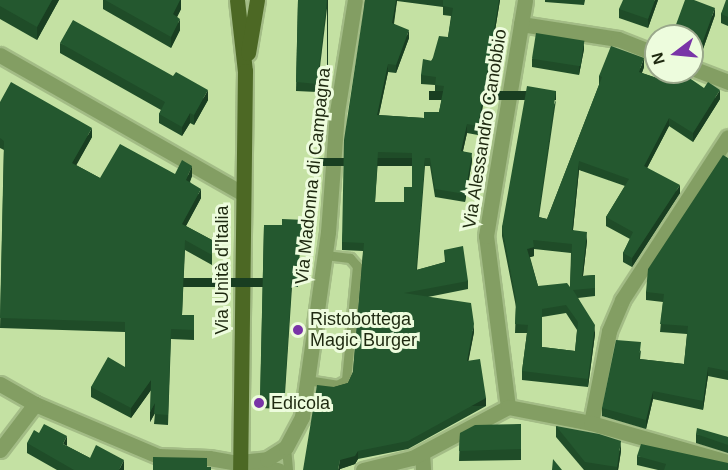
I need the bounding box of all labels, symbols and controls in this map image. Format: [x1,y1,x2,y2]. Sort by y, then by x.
north arrow [644,24,704,84]
street label: Via Alessandro Canobbio [458,27,512,231]
text: N [648,51,668,66]
street label: Via Madonna di Campagna [291,67,335,285]
street label: Via Unità d'Italia [211,205,233,335]
place label: Ristobottega Magic Burger [310,309,417,352]
marker: Ristobottega Magic Burger [291,323,305,337]
place label: Edicola [271,392,330,414]
marker: Edicola [252,396,266,410]

